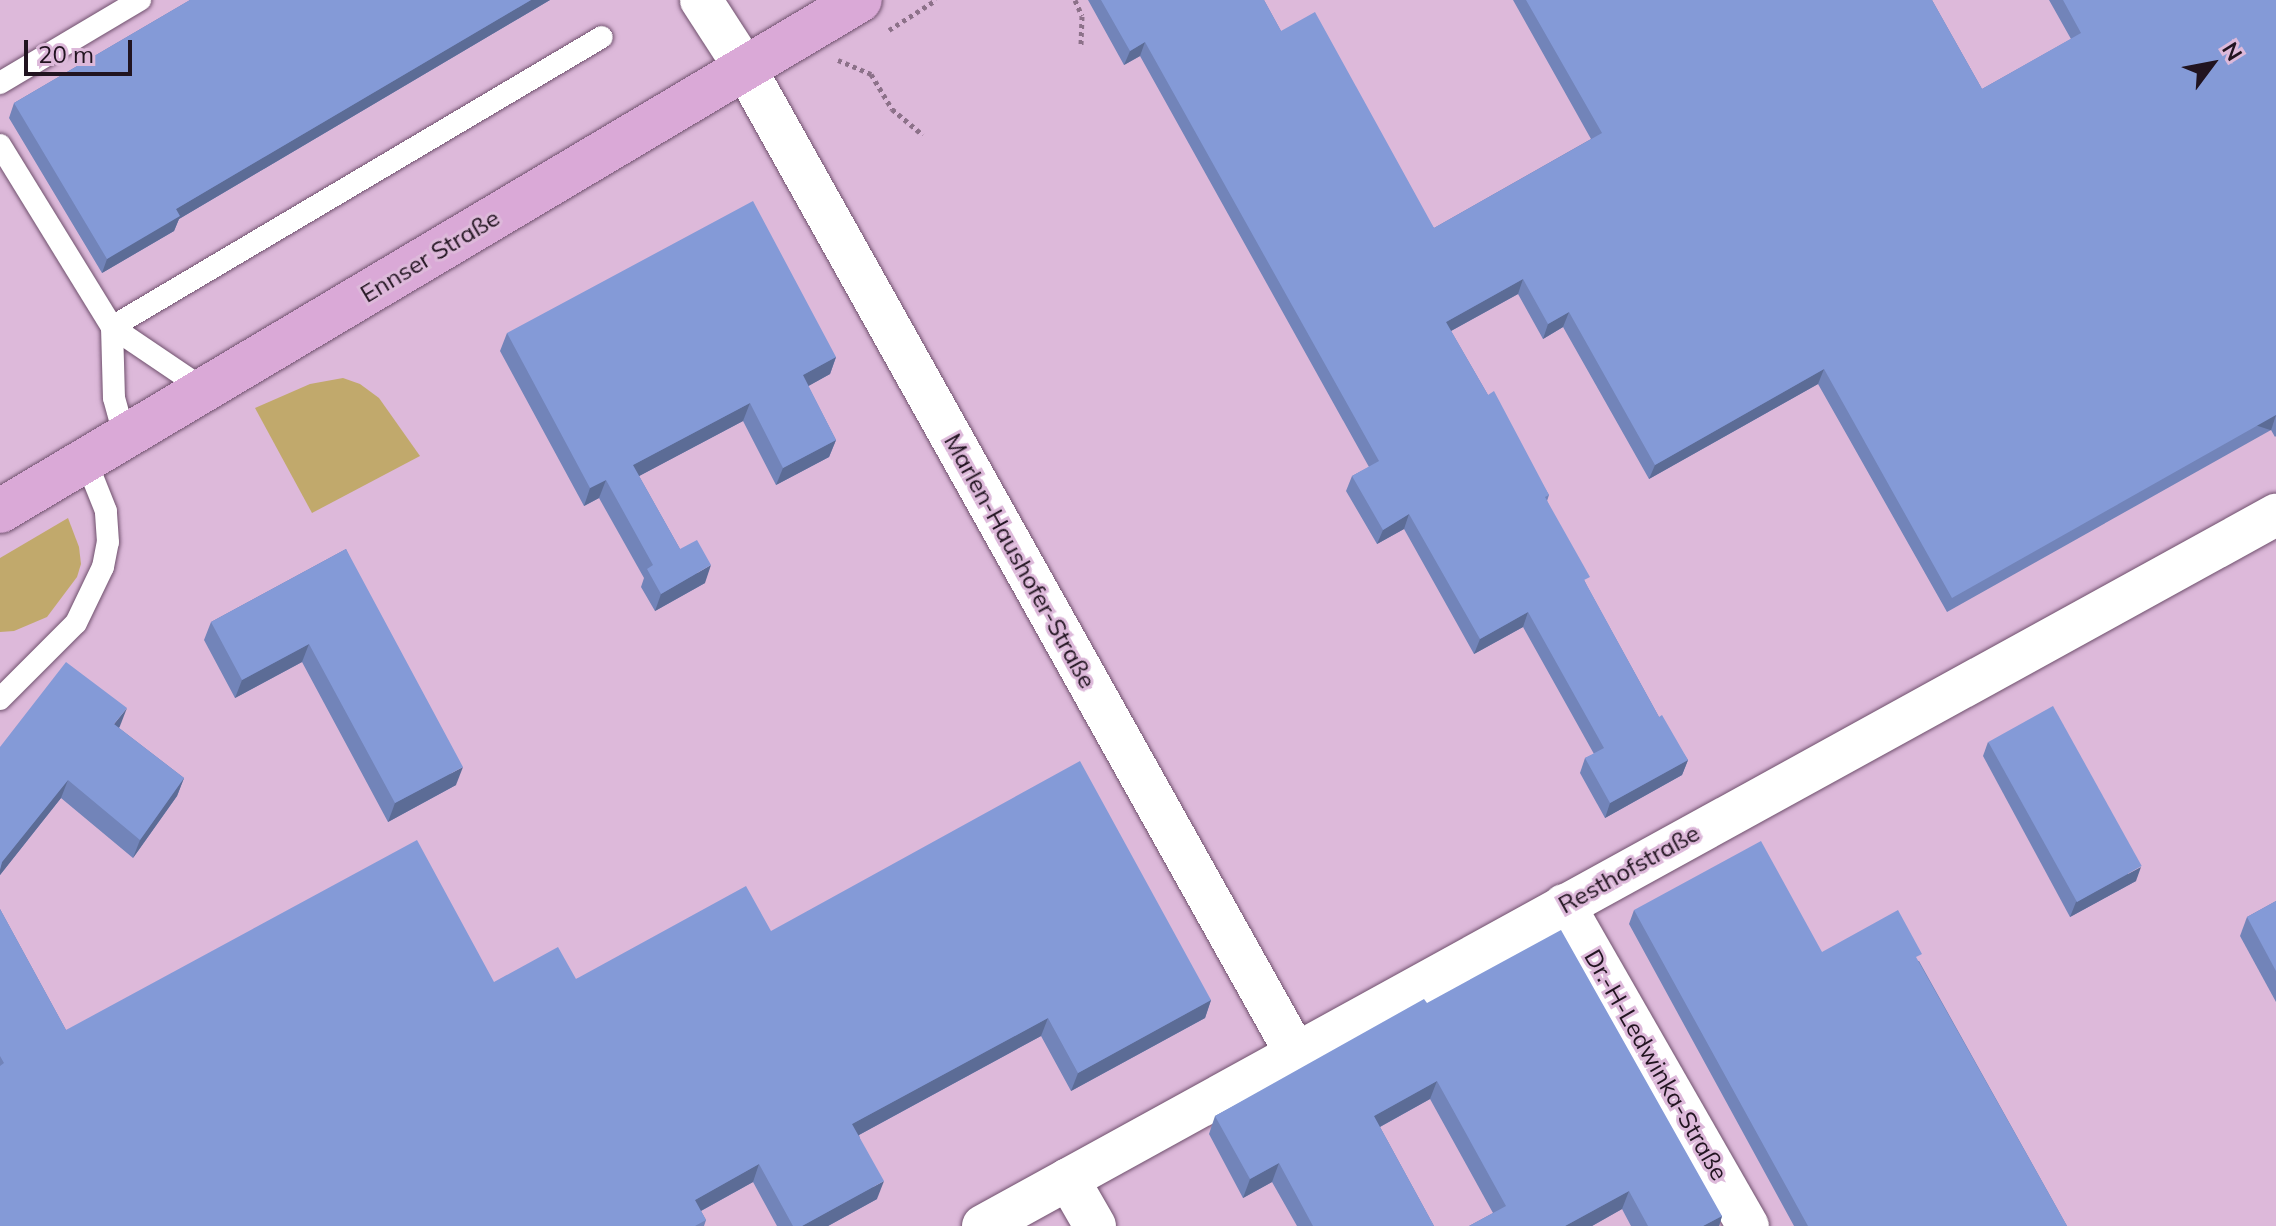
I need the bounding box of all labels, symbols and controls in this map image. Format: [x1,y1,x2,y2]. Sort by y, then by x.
scale bar [28,24,136,74]
north arrow [2172,24,2252,104]
text: N [2216,37,2249,66]
text: 20 m [38,39,94,69]
street label: Ennser Straße [355,203,505,309]
street label: Marlen-Haushofer-Straße [938,429,1102,693]
street label: Resthofstraße [1554,818,1704,920]
street label: Dr.-H-Ledwinka-Straße [1578,945,1734,1185]

